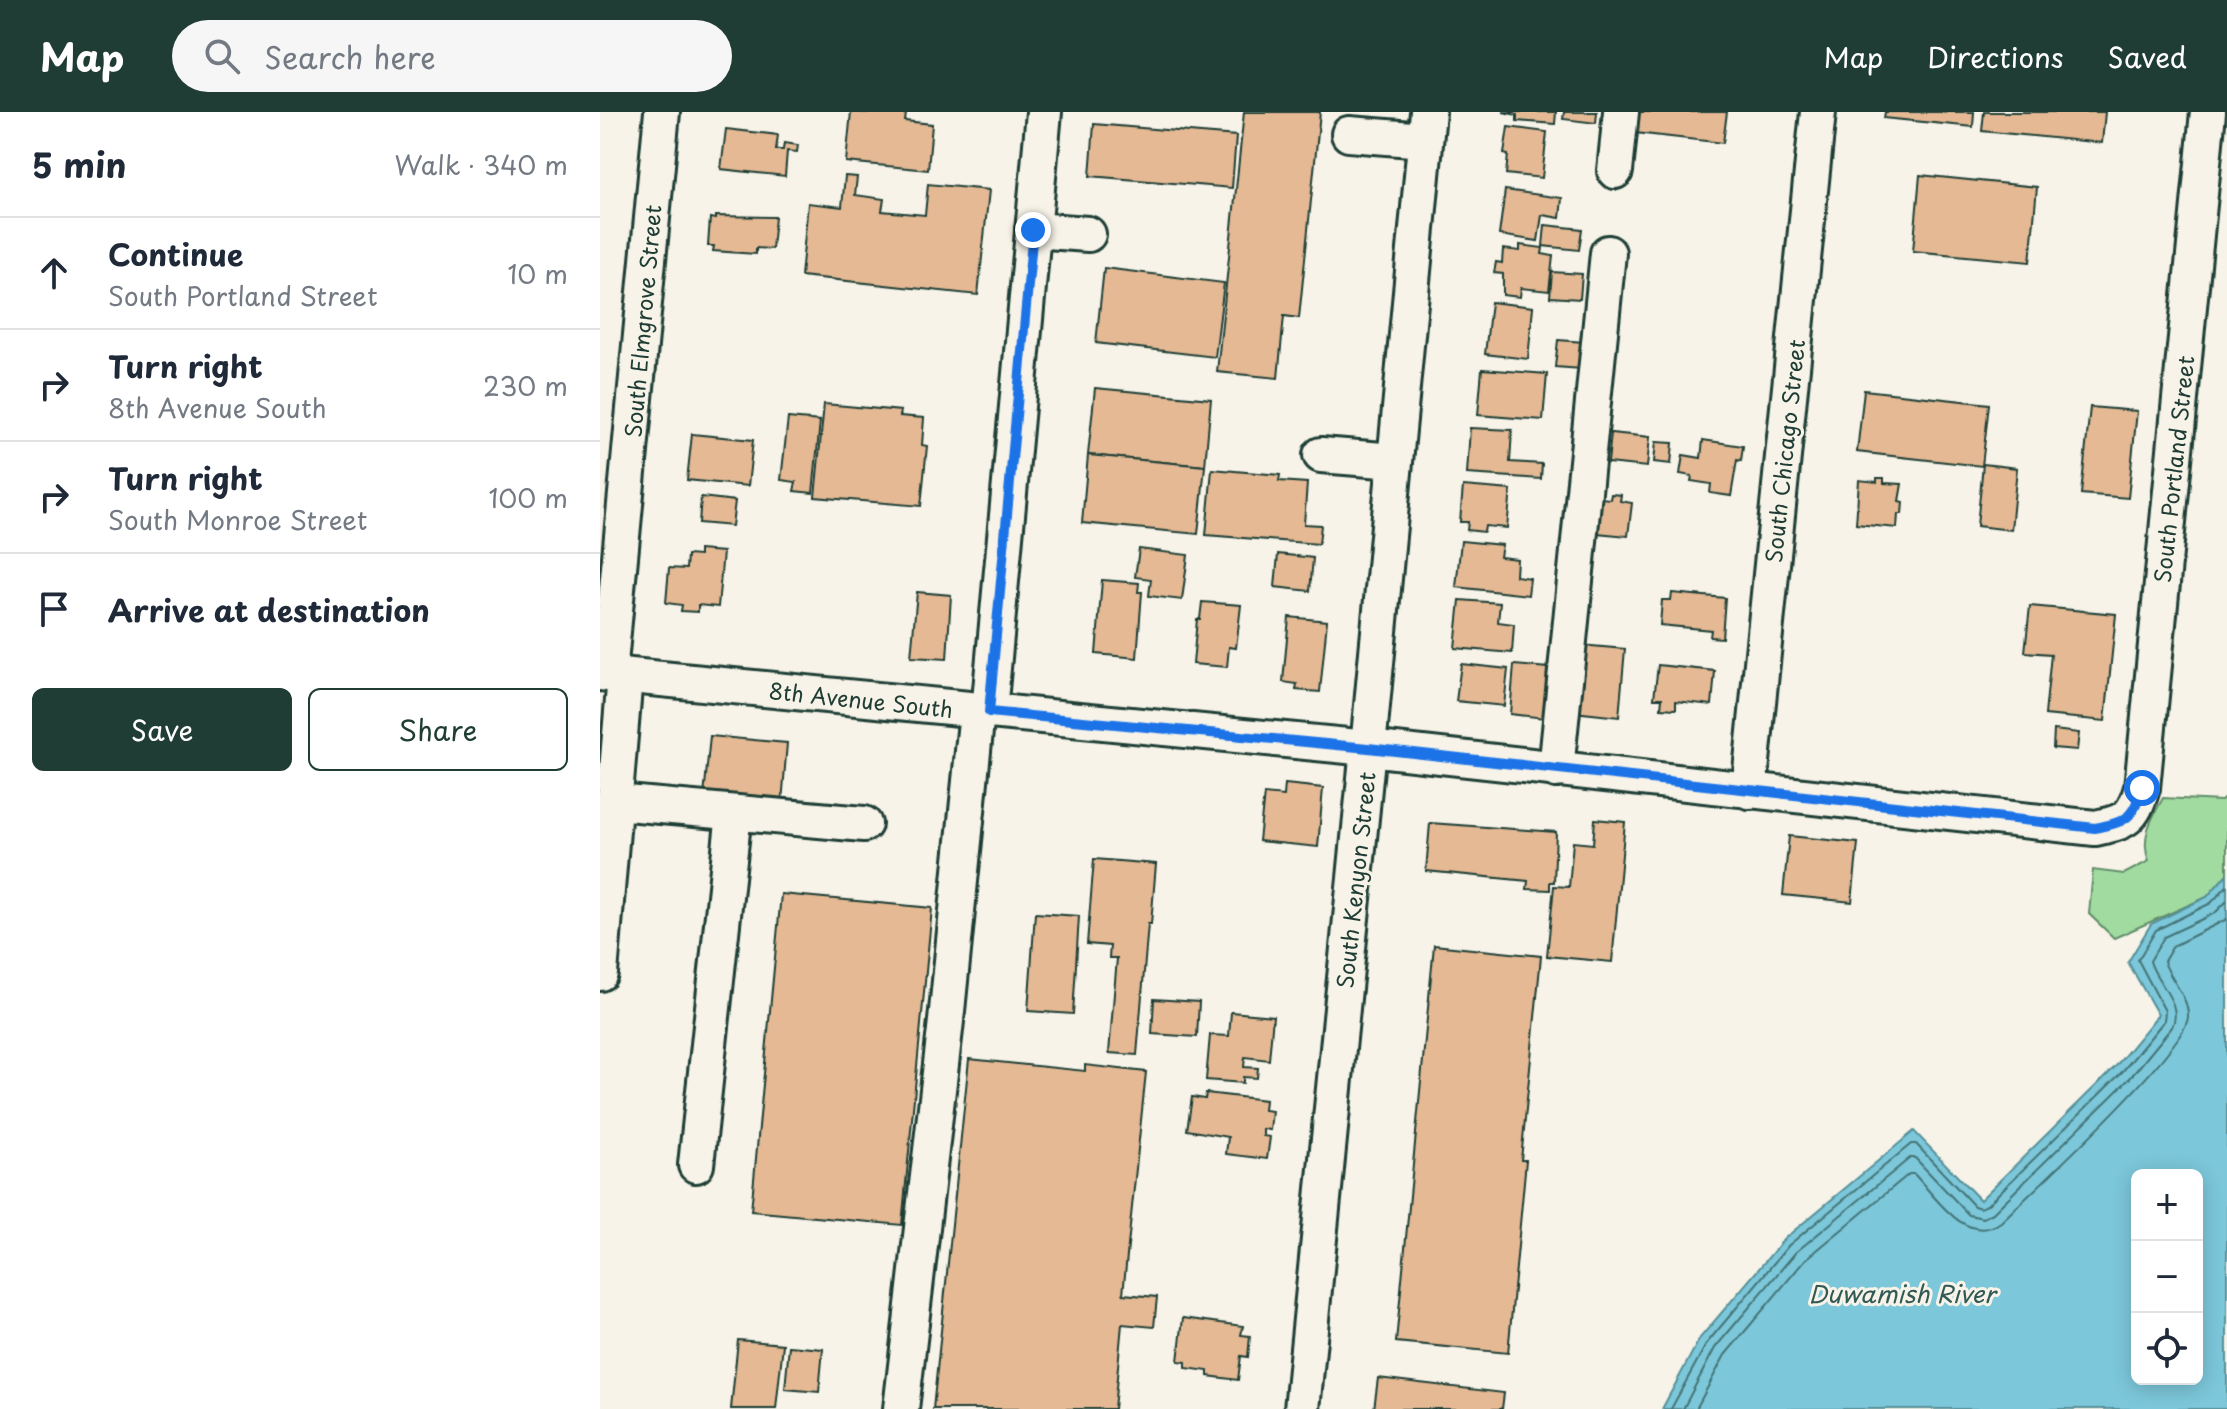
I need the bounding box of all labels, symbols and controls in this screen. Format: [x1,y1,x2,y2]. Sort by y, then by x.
search box [172,20,732,92]
text: Map [40,28,124,85]
icon: search [200,34,244,78]
text: Search here [264,34,436,79]
text: Map [1824,35,1883,78]
text: Directions [1927,35,2064,78]
text: Saved [2108,35,2187,78]
text: 5 min [32,138,126,190]
text: Walk · 340 m [395,145,568,184]
street label: South Elmgrove Street [615,203,669,439]
route end [1015,212,1051,248]
text: Continue [108,231,243,276]
icon: ahead [32,251,76,295]
text: 10 m [507,254,568,293]
text: South Portland Street [108,276,378,315]
street label: South Chicago Street [1756,337,1812,564]
text: Turn right [108,343,263,388]
street label: South Portland Street [2145,354,2201,584]
icon: right [32,363,76,407]
text: 230 m [483,366,568,405]
text: 8th Avenue South [108,388,327,427]
text: Turn right [108,455,263,500]
icon: right [32,475,76,519]
text: 100 m [488,478,568,517]
text: South Monroe Street [108,500,367,539]
icon: arrive [32,587,76,631]
text: Arrive at destination [108,587,430,632]
street label: 8th Avenue South [767,673,955,725]
button: Save [32,688,292,771]
button: Share [308,688,568,771]
street label: South Kenyon Street [1327,770,1383,990]
route start [2124,770,2160,806]
map controls [2131,1169,2203,1385]
button: + [2131,1169,2203,1241]
button: − [2131,1241,2203,1313]
water label: Duwamish River [1809,1275,1998,1311]
button: locate [2131,1313,2203,1385]

